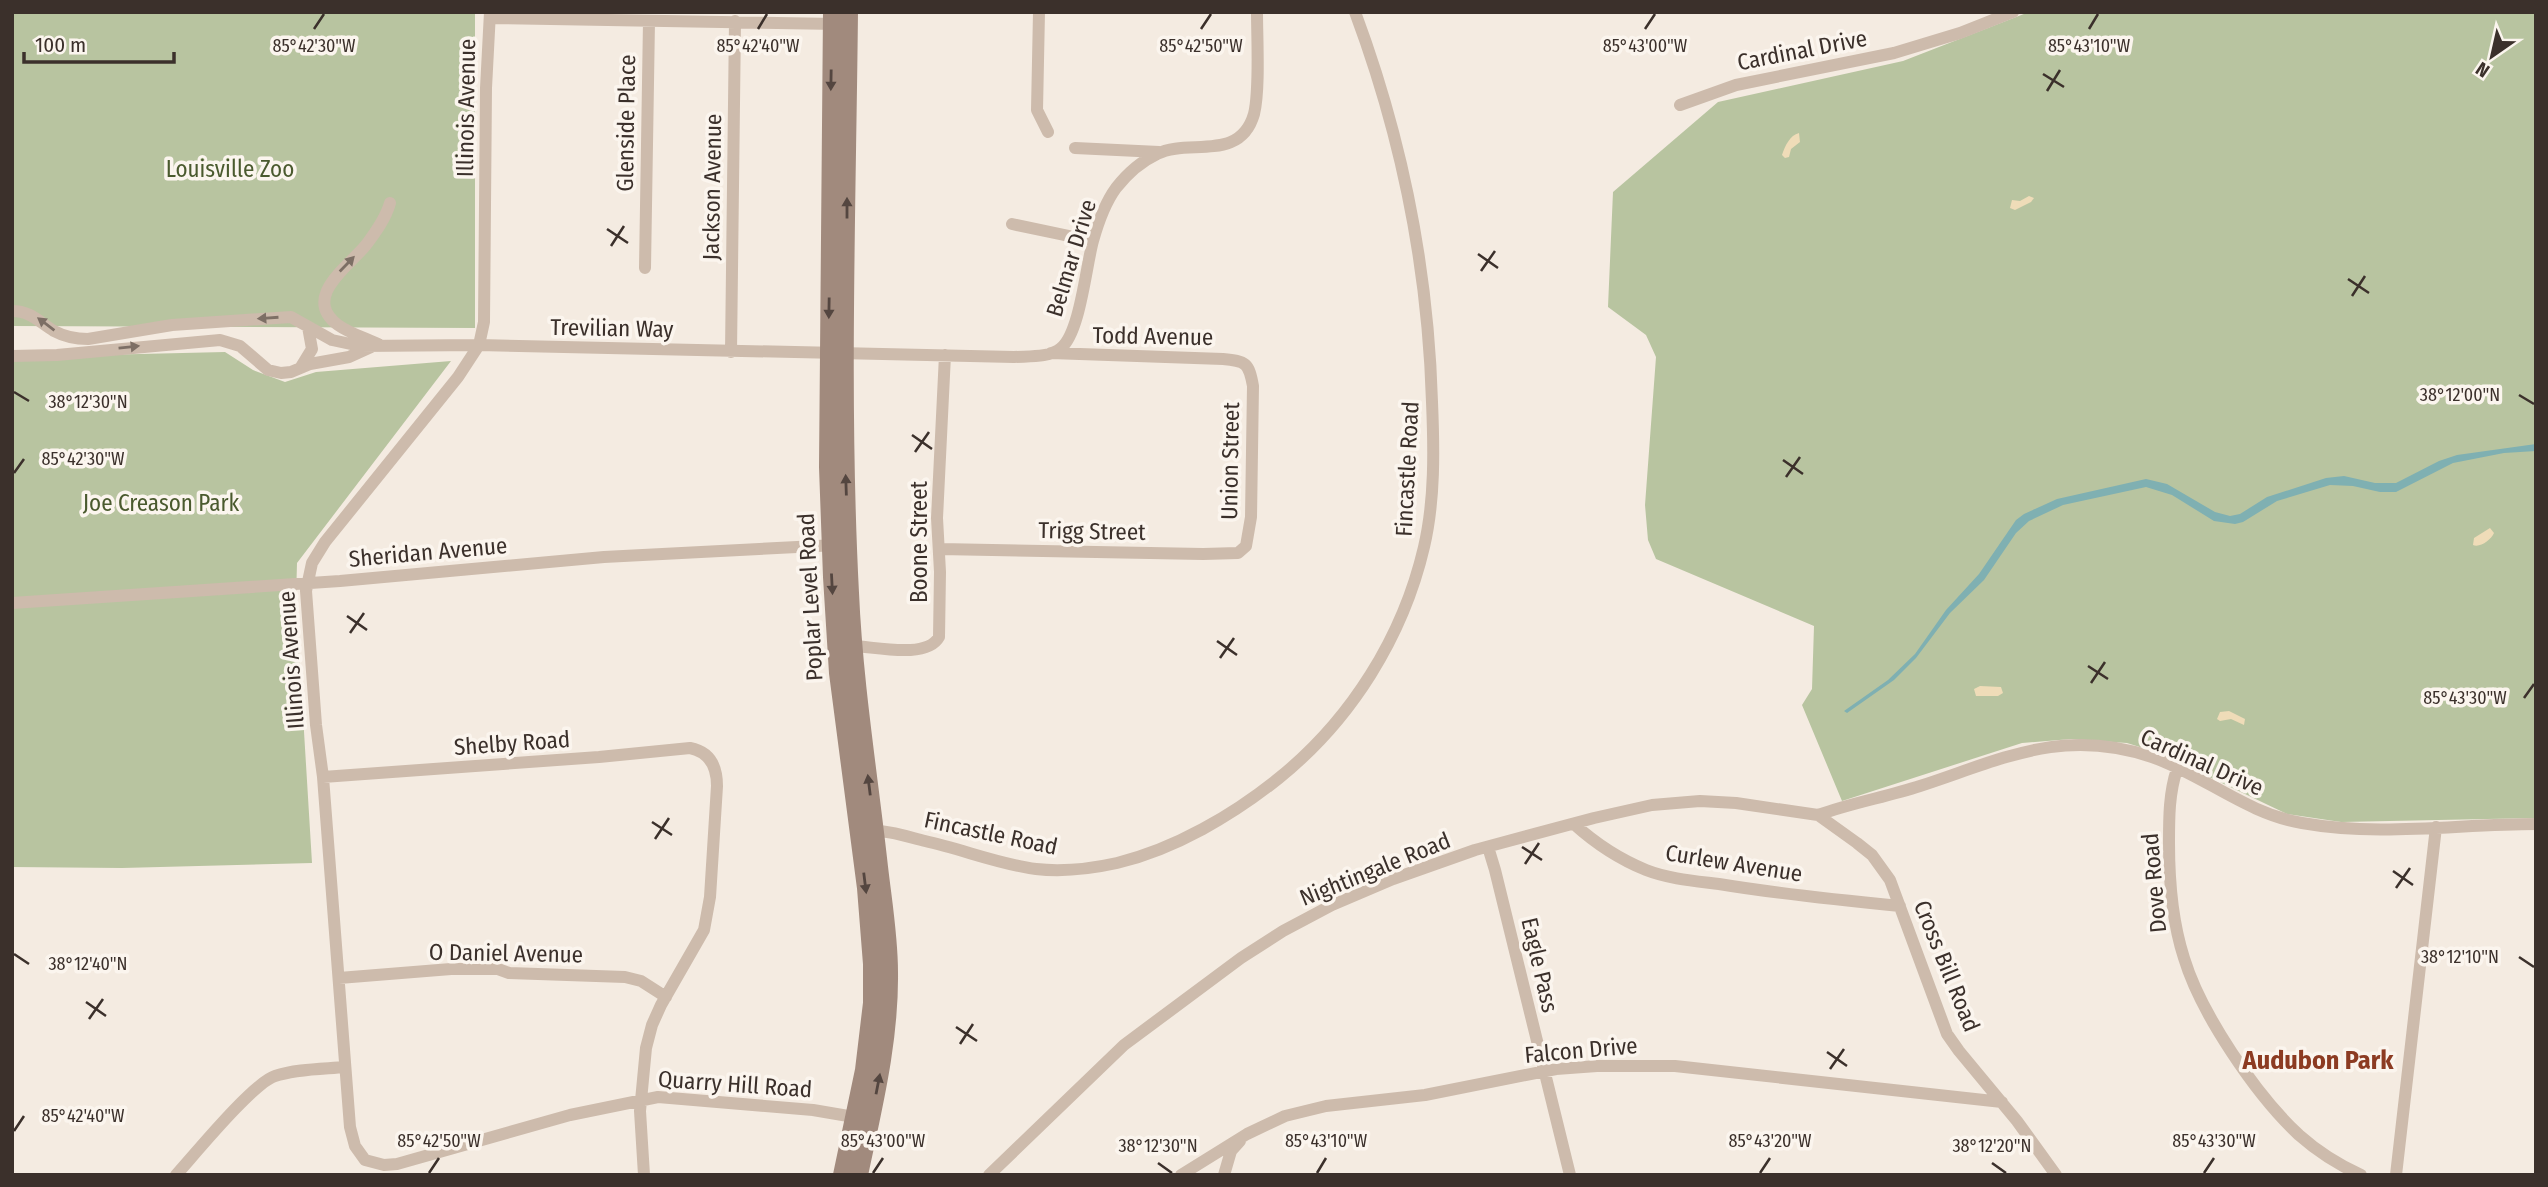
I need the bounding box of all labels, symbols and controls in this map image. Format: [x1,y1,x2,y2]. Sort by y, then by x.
scale bar [24,21,175,65]
north arrow [2457,21,2527,91]
street label: Cardinal Drive [1735,24,1869,76]
text: 100 m [35,32,86,58]
text: 85°42'30"W [272,35,356,57]
text: 85°42'40"W [716,35,800,57]
text: 85°42'50"W [1159,35,1243,57]
text: 85°43'00"W [1603,35,1688,57]
text: 85°43'10"W [2048,35,2131,57]
street label: Illinois Avenue [451,39,481,177]
street label: Glenside Place [611,54,641,192]
text: N [2472,57,2494,82]
one-way arrow [825,70,837,92]
street label: Jackson Avenue [697,113,727,261]
park label: Louisville Zoo [166,155,294,183]
street label: Belmar Drive [1040,196,1102,320]
one-way arrow [841,197,853,219]
one-way arrow [339,256,355,273]
one-way arrow [823,297,835,319]
one-way arrow [257,312,279,323]
street label: Trevilian Way [550,313,674,343]
one-way arrow [37,317,55,332]
street label: Todd Avenue [1092,321,1214,351]
one-way arrow [118,342,140,353]
text: 38°12'00"N [2420,384,2500,406]
text: 38°12'30"N [48,391,128,413]
street label: Union Street [1215,401,1245,520]
street label: Fincastle Road [1389,401,1425,537]
text: 85°42'30"W [41,448,125,470]
one-way arrow [840,474,852,496]
street label: Boone Street [905,480,933,603]
park label: Joe Creason Park [83,489,239,517]
street label: Poplar Level Road [792,512,828,682]
street label: Trigg Street [1038,516,1146,546]
street label: Sheridan Avenue [348,531,508,573]
one-way arrow [827,574,838,596]
street label: Illinois Avenue [272,590,310,730]
text: 85°43'30"W [2423,687,2507,709]
street label: Cardinal Drive [2136,722,2268,802]
street label: Shelby Road [453,725,571,761]
one-way arrow [864,774,875,796]
street label: Fincastle Road [922,805,1060,861]
street label: Nightingale Road [1296,826,1454,912]
street label: Dove Road [2136,832,2172,934]
street label: Curlew Avenue [1664,838,1804,888]
one-way arrow [859,873,870,895]
street label: Cross Bill Road [1908,896,1986,1036]
street label: Eagle Pass [1516,915,1565,1015]
street label: O Daniel Avenue [429,938,583,968]
text: 38°12'10"N [2421,946,2499,968]
text: 38°12'40"N [48,953,128,975]
street label: Falcon Drive [1523,1031,1639,1069]
district label: Audubon Park [2242,1045,2394,1076]
street label: Quarry Hill Road [657,1065,813,1103]
one-way arrow [873,1073,884,1095]
text: 85°42'40"W [41,1105,125,1127]
text: 85°42'50"W [397,1130,481,1152]
text: 85°43'00"W [841,1130,926,1152]
text: 85°43'10"W [1285,1130,1368,1152]
text: 85°43'20"W [1728,1130,1812,1152]
text: 85°43'30"W [2172,1130,2256,1152]
text: 38°12'30"N [1118,1135,1198,1157]
text: 38°12'20"N [1952,1135,2032,1157]

